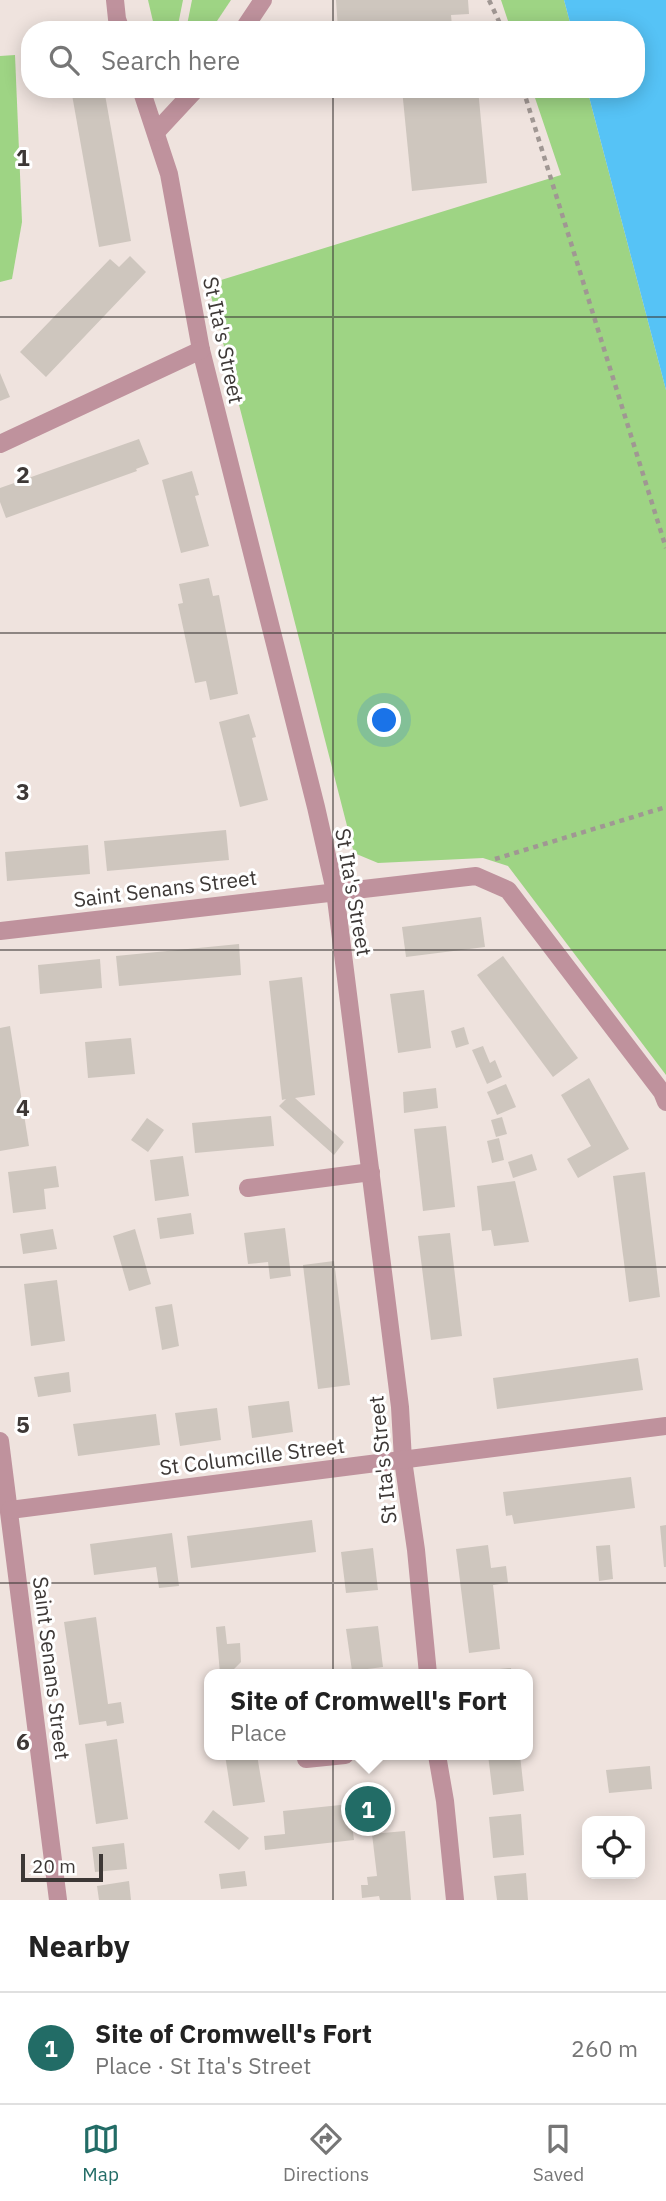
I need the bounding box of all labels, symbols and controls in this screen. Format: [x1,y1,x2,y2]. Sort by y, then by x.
search box [21,21,645,98]
icon: search [45,41,83,79]
text: Search here [101,43,240,77]
text: 1 [16,142,30,172]
street label: St Ita's Street [197,274,251,406]
text: 2 [16,459,30,489]
your location [367,703,401,737]
text: 3 [16,776,30,806]
street label: St Ita's Street [329,826,379,958]
street label: Saint Senans Street [72,863,258,913]
text: 4 [16,1092,30,1122]
street label: St Ita's Street [361,1394,403,1526]
text: 5 [16,1409,30,1439]
street label: St Columcille Street [158,1431,346,1481]
street label: Saint Senans Street [27,1575,77,1761]
popup [204,1669,533,1760]
text: Site of Cromwell's Fort [230,1683,507,1717]
text: Place [230,1717,287,1747]
text: 6 [16,1726,30,1756]
pin: 1 [345,1783,391,1835]
map controls [582,1816,645,1879]
button: locate [582,1816,645,1879]
scale bar [21,1851,103,1883]
text: 20 m [32,1854,76,1878]
text: Nearby [28,1926,130,1965]
text: Site of Cromwell's Fort [95,2016,372,2050]
text: 1 [44,2033,58,2063]
text: 260 m [571,2033,638,2063]
text: Place · St Ita's Street [95,2050,311,2080]
tab: Map [82,2120,120,2186]
tab: Directions [283,2120,369,2186]
tab: Saved [533,2120,584,2186]

